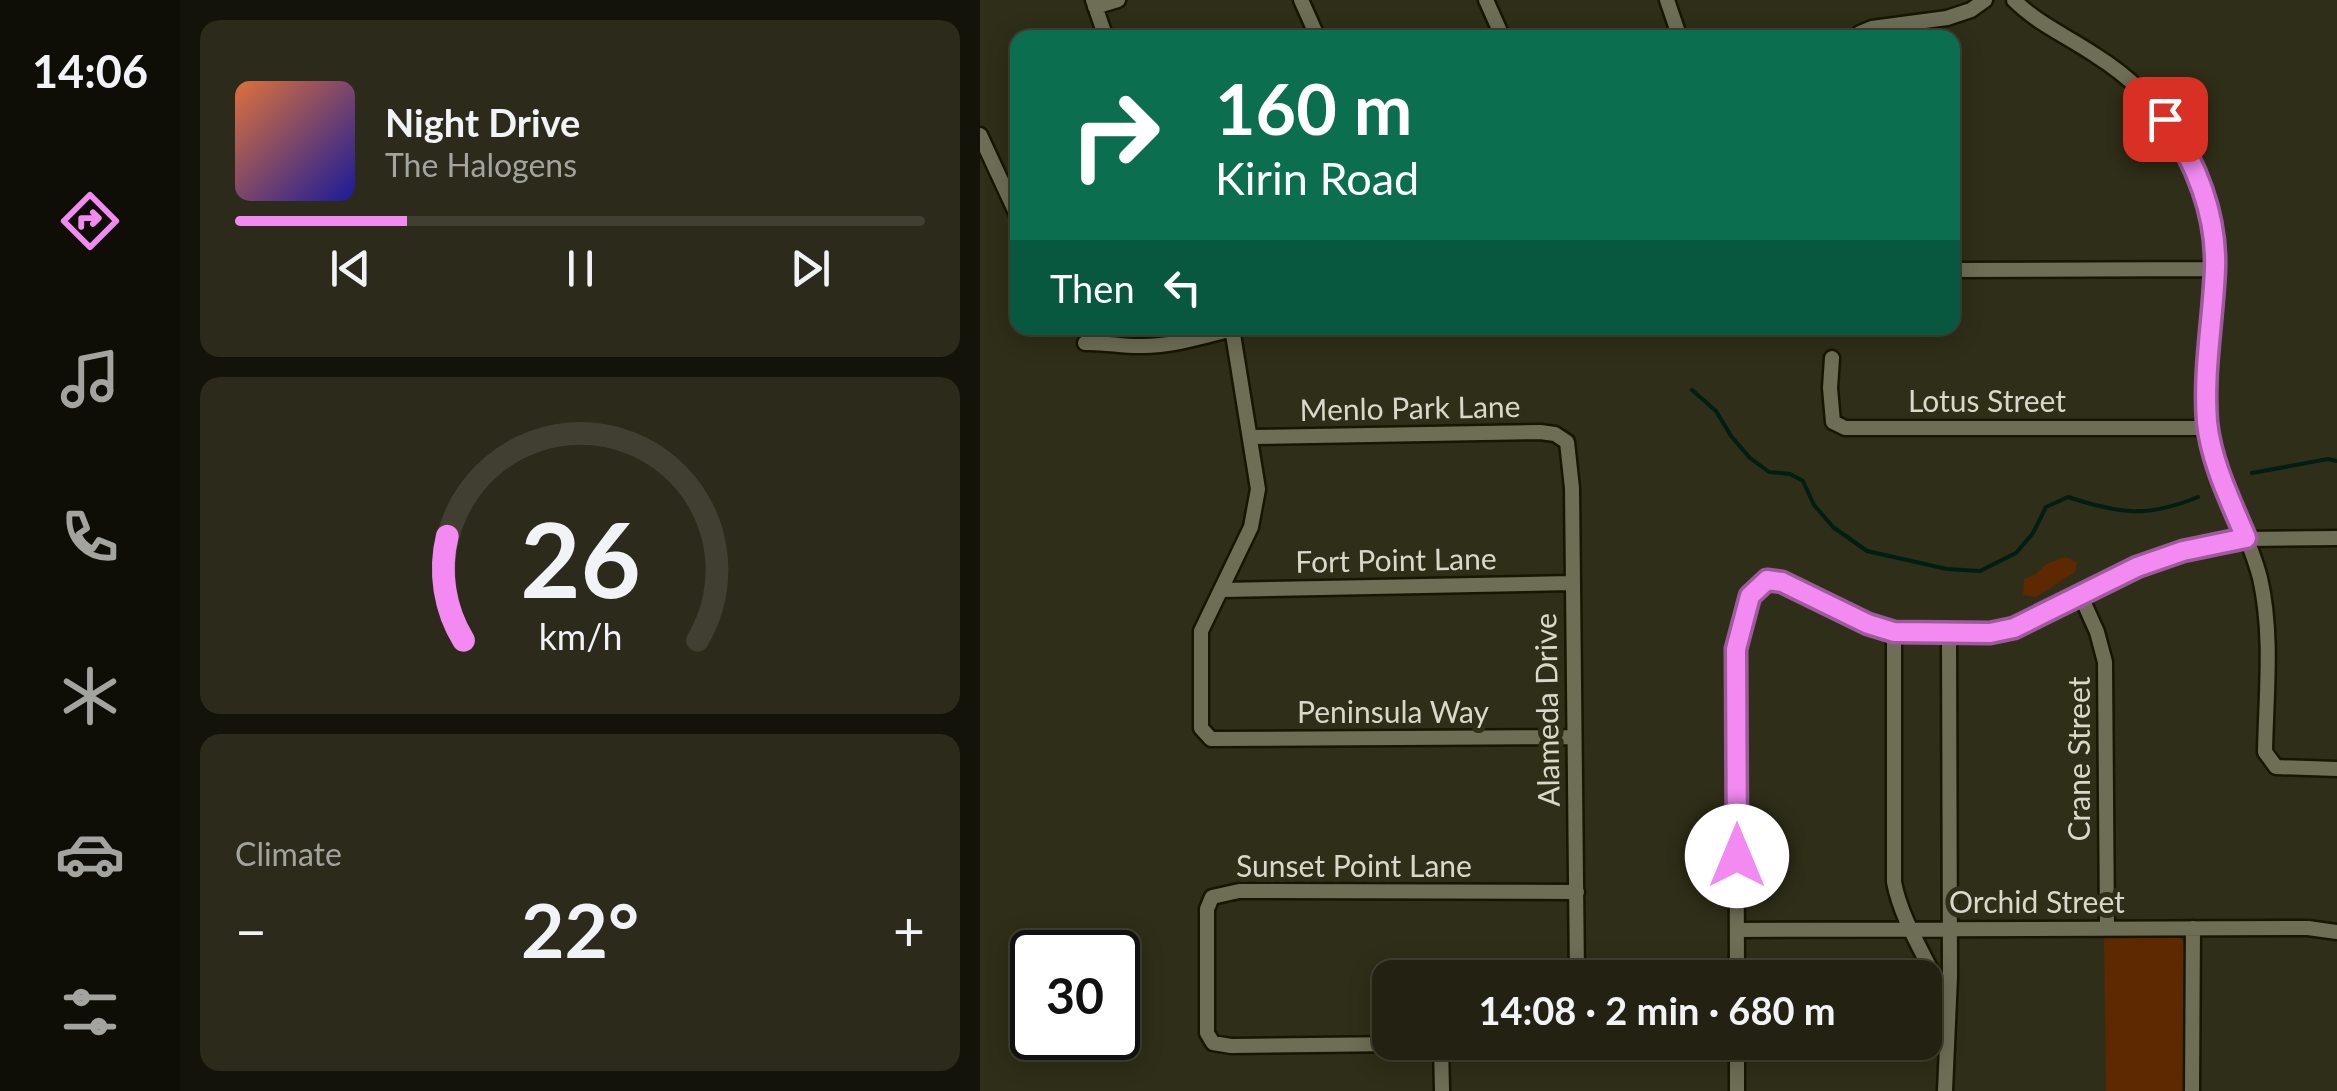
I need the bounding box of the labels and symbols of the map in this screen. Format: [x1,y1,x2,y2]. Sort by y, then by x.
pin [2123,77,2208,162]
street label: Lotus Street [1908,382,2066,418]
street label: Menlo Park Lane [1299,387,1521,427]
street label: Fort Point Lane [1295,539,1497,579]
street label: Alameda Drive [1526,613,1566,807]
street label: Crane Street [2060,676,2096,841]
street label: Peninsula Way [1297,693,1490,729]
position arrow [1685,804,1789,908]
street label: Sunset Point Lane [1236,847,1472,883]
street label: Orchid Street [1949,883,2125,919]
speed limit sign: 30 [1010,930,1140,1060]

